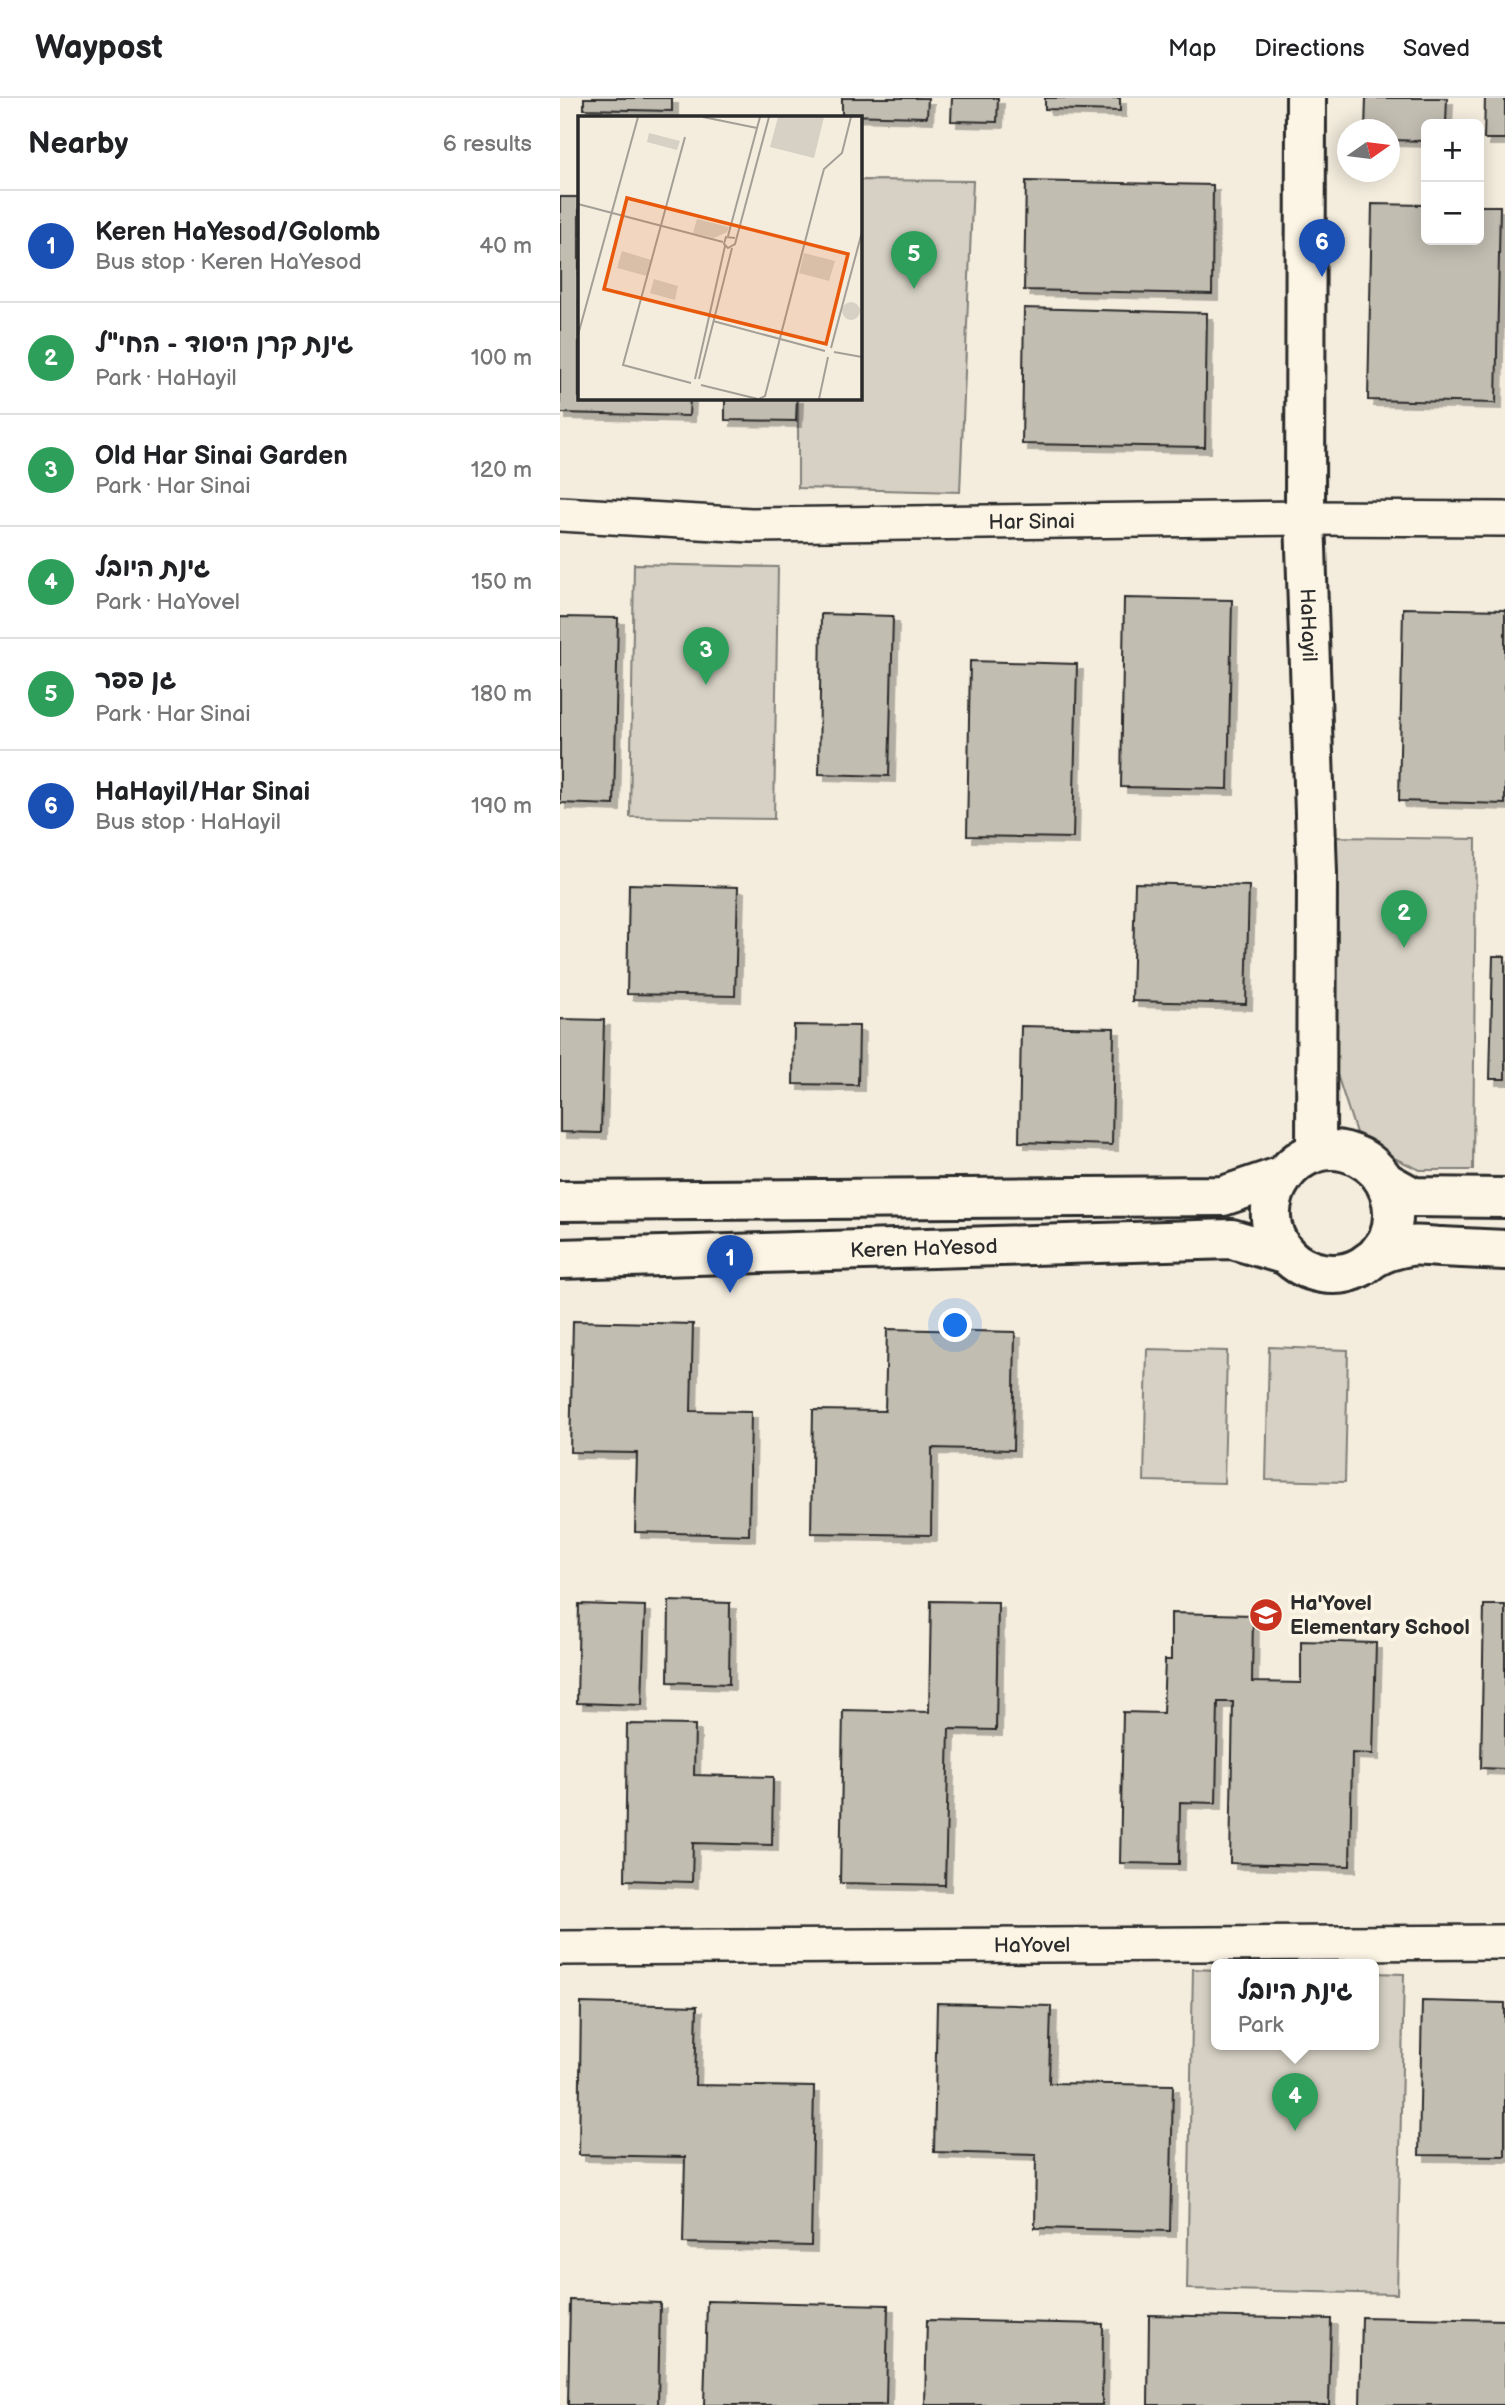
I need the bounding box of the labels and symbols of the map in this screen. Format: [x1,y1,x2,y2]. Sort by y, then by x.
inset map [578,116,861,399]
north arrow [1337,119,1400,182]
pin: 6 [1299,219,1345,277]
pin: 5 [891,231,937,289]
street label: Har Sinai [988,509,1075,535]
street label: HaHayil [1294,588,1322,662]
pin: 3 [683,627,729,685]
pin: 2 [1381,890,1427,948]
street label: Keren HaYesod [850,1234,998,1263]
pin: 1 [707,1235,753,1293]
your location [938,1308,972,1342]
place label: Ha'Yovel Elementary School [1290,1591,1470,1640]
school or university icon: Ha'Yovel Elementary School [1247,1596,1285,1634]
street label: HaYovel [994,1933,1070,1958]
pin: 4 [1272,2073,1318,2131]

